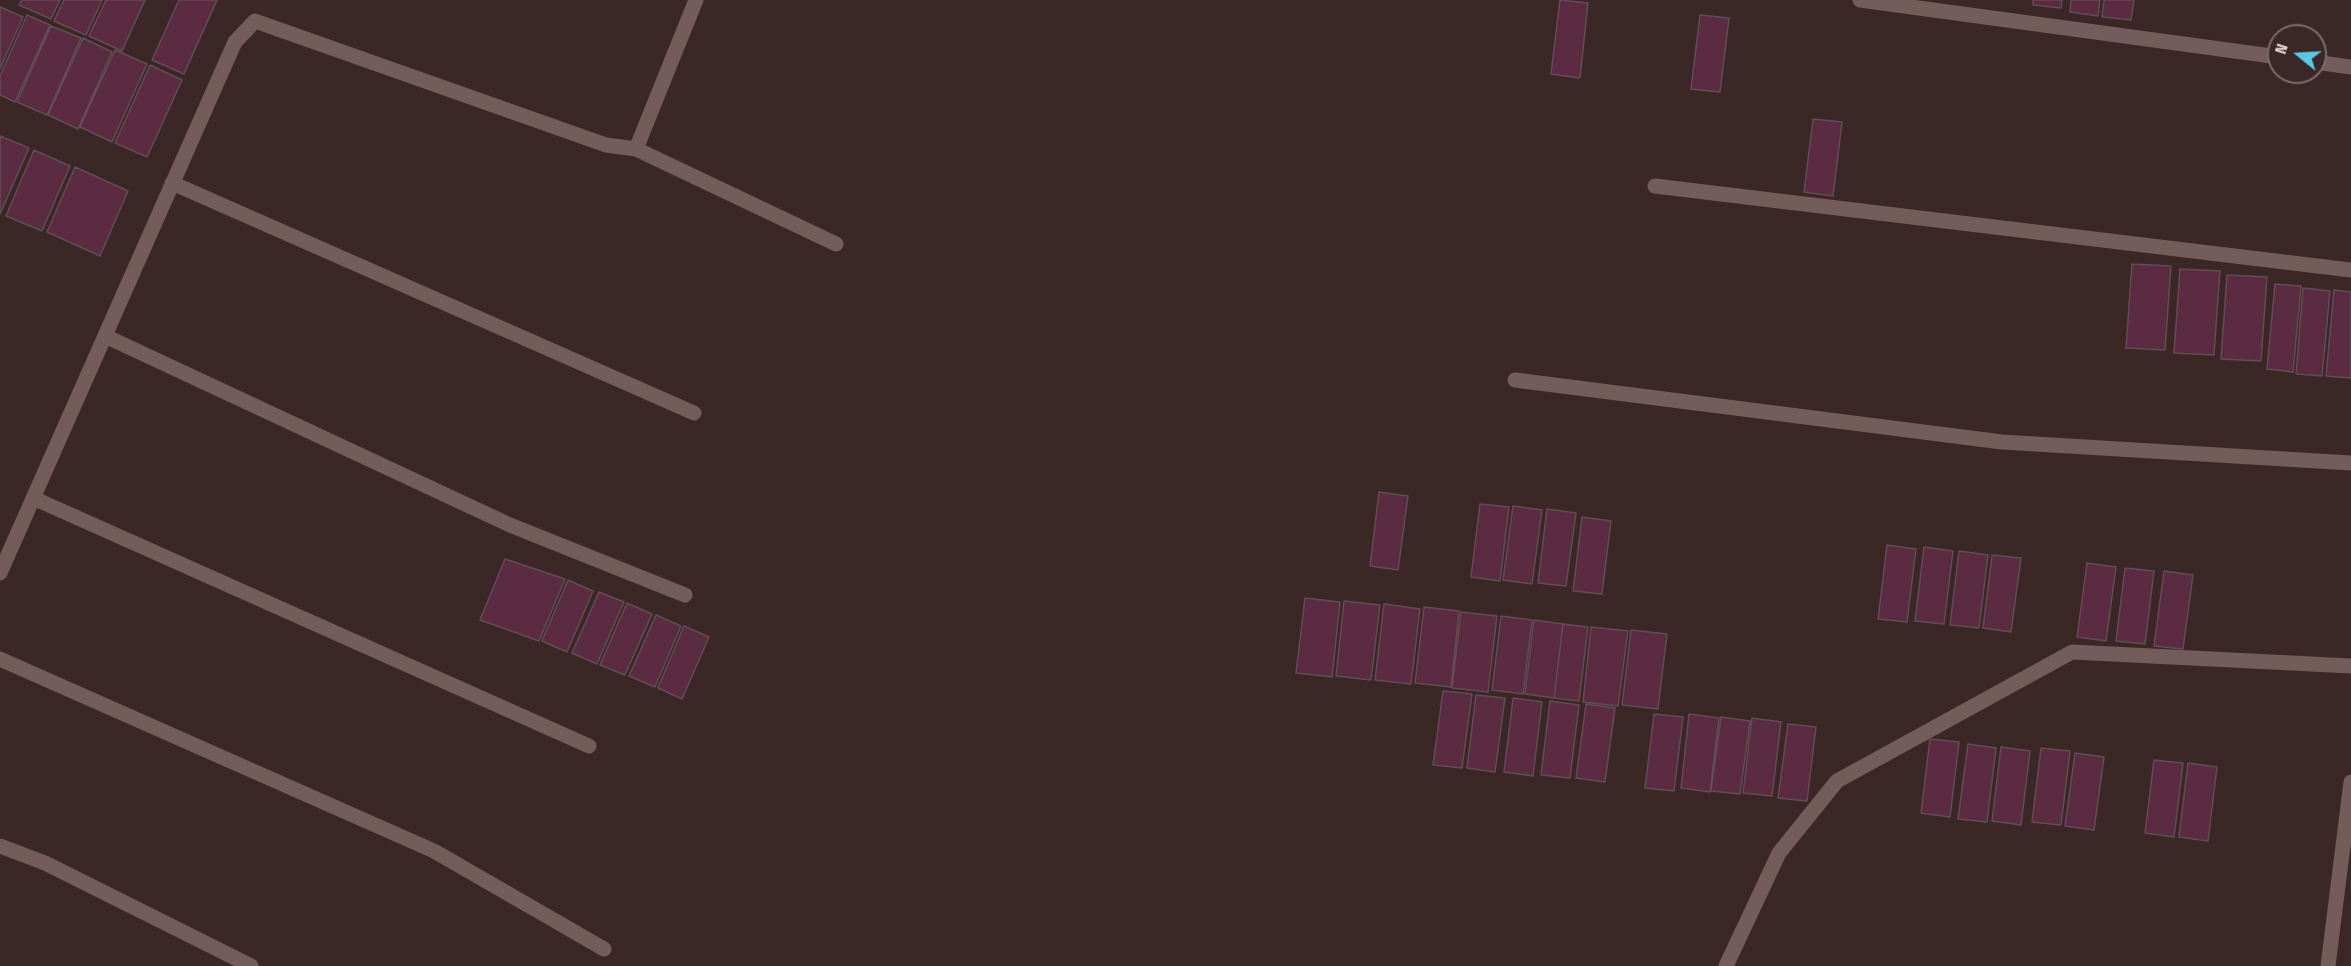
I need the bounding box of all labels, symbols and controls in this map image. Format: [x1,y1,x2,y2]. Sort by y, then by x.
north arrow [2267,24,2327,84]
text: N [2271,41,2292,56]

